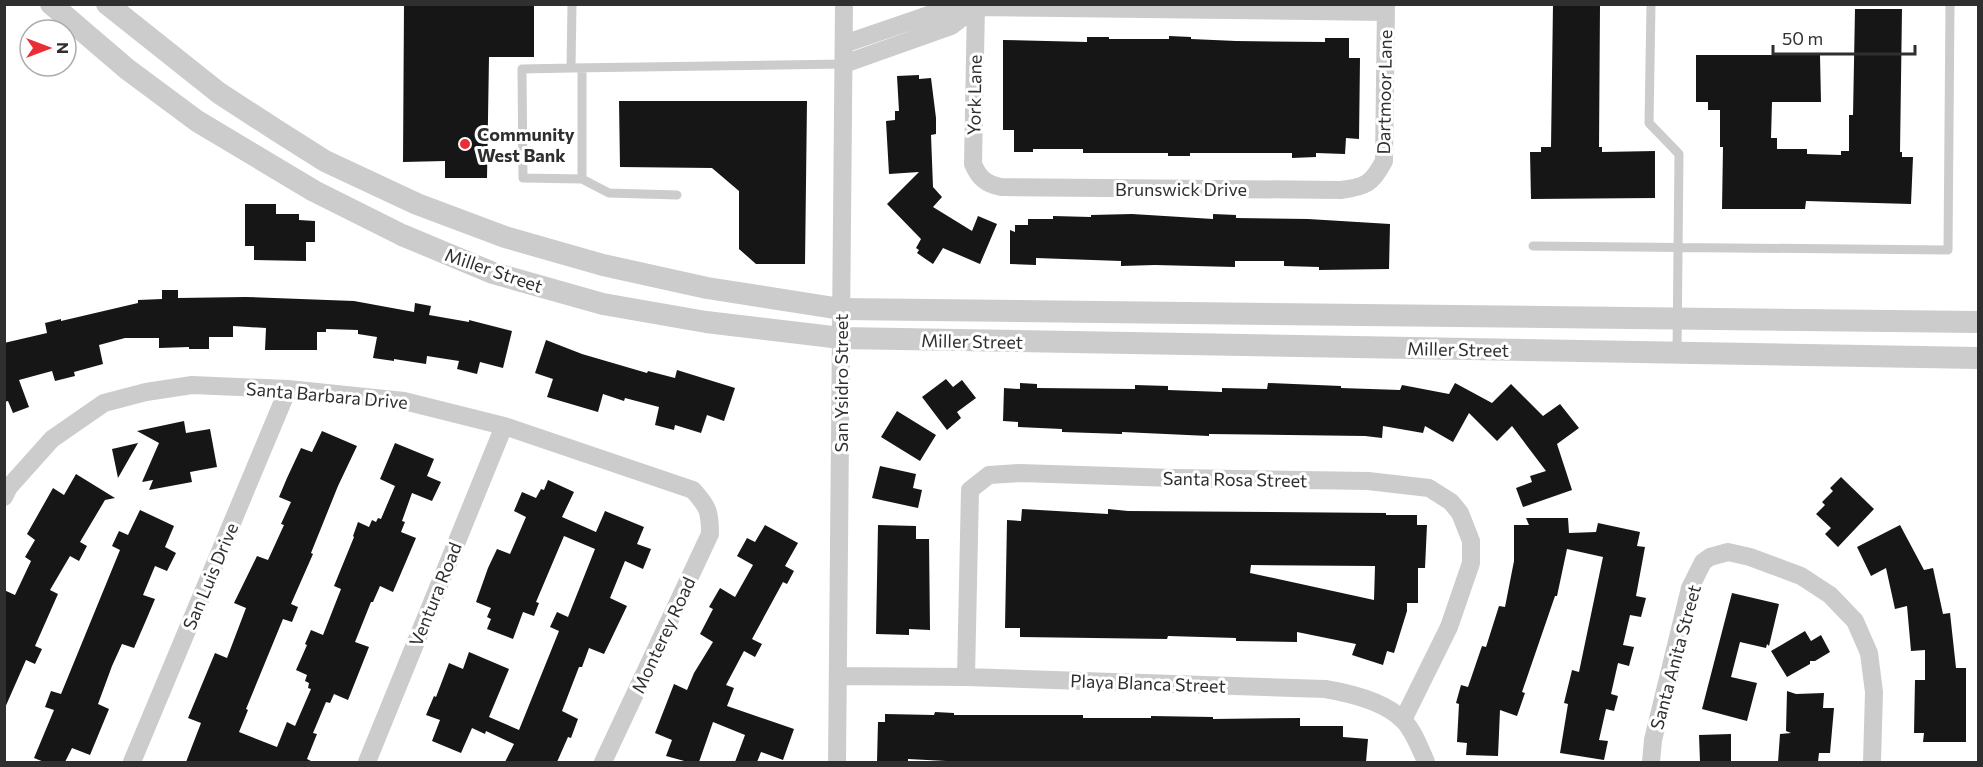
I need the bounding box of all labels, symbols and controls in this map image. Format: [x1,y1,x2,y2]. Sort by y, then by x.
north arrow [18,18,78,78]
scale bar [1773,18,1916,56]
text: 50 m [1782,27,1823,49]
street label: Dartmoor Lane [1372,30,1396,154]
text: N [54,42,73,54]
street label: York Lane [962,54,986,136]
place label: Community West Bank [477,123,575,166]
marker: Community West Bank [458,137,472,151]
street label: Brunswick Drive [1115,178,1247,200]
street label: Miller Street [442,243,546,297]
street label: San Ysidro Street [830,314,852,452]
street label: Miller Street [921,329,1023,353]
street label: Miller Street [1407,337,1509,361]
street label: Santa Barbara Drive [245,377,409,413]
street label: Santa Rosa Street [1163,467,1307,491]
street label: San Luis Drive [178,519,242,633]
street label: Ventura Road [404,539,466,649]
street label: Monterey Road [626,573,700,697]
street label: Santa Anita Street [1645,582,1705,732]
street label: Playa Blanca Street [1070,669,1226,697]

